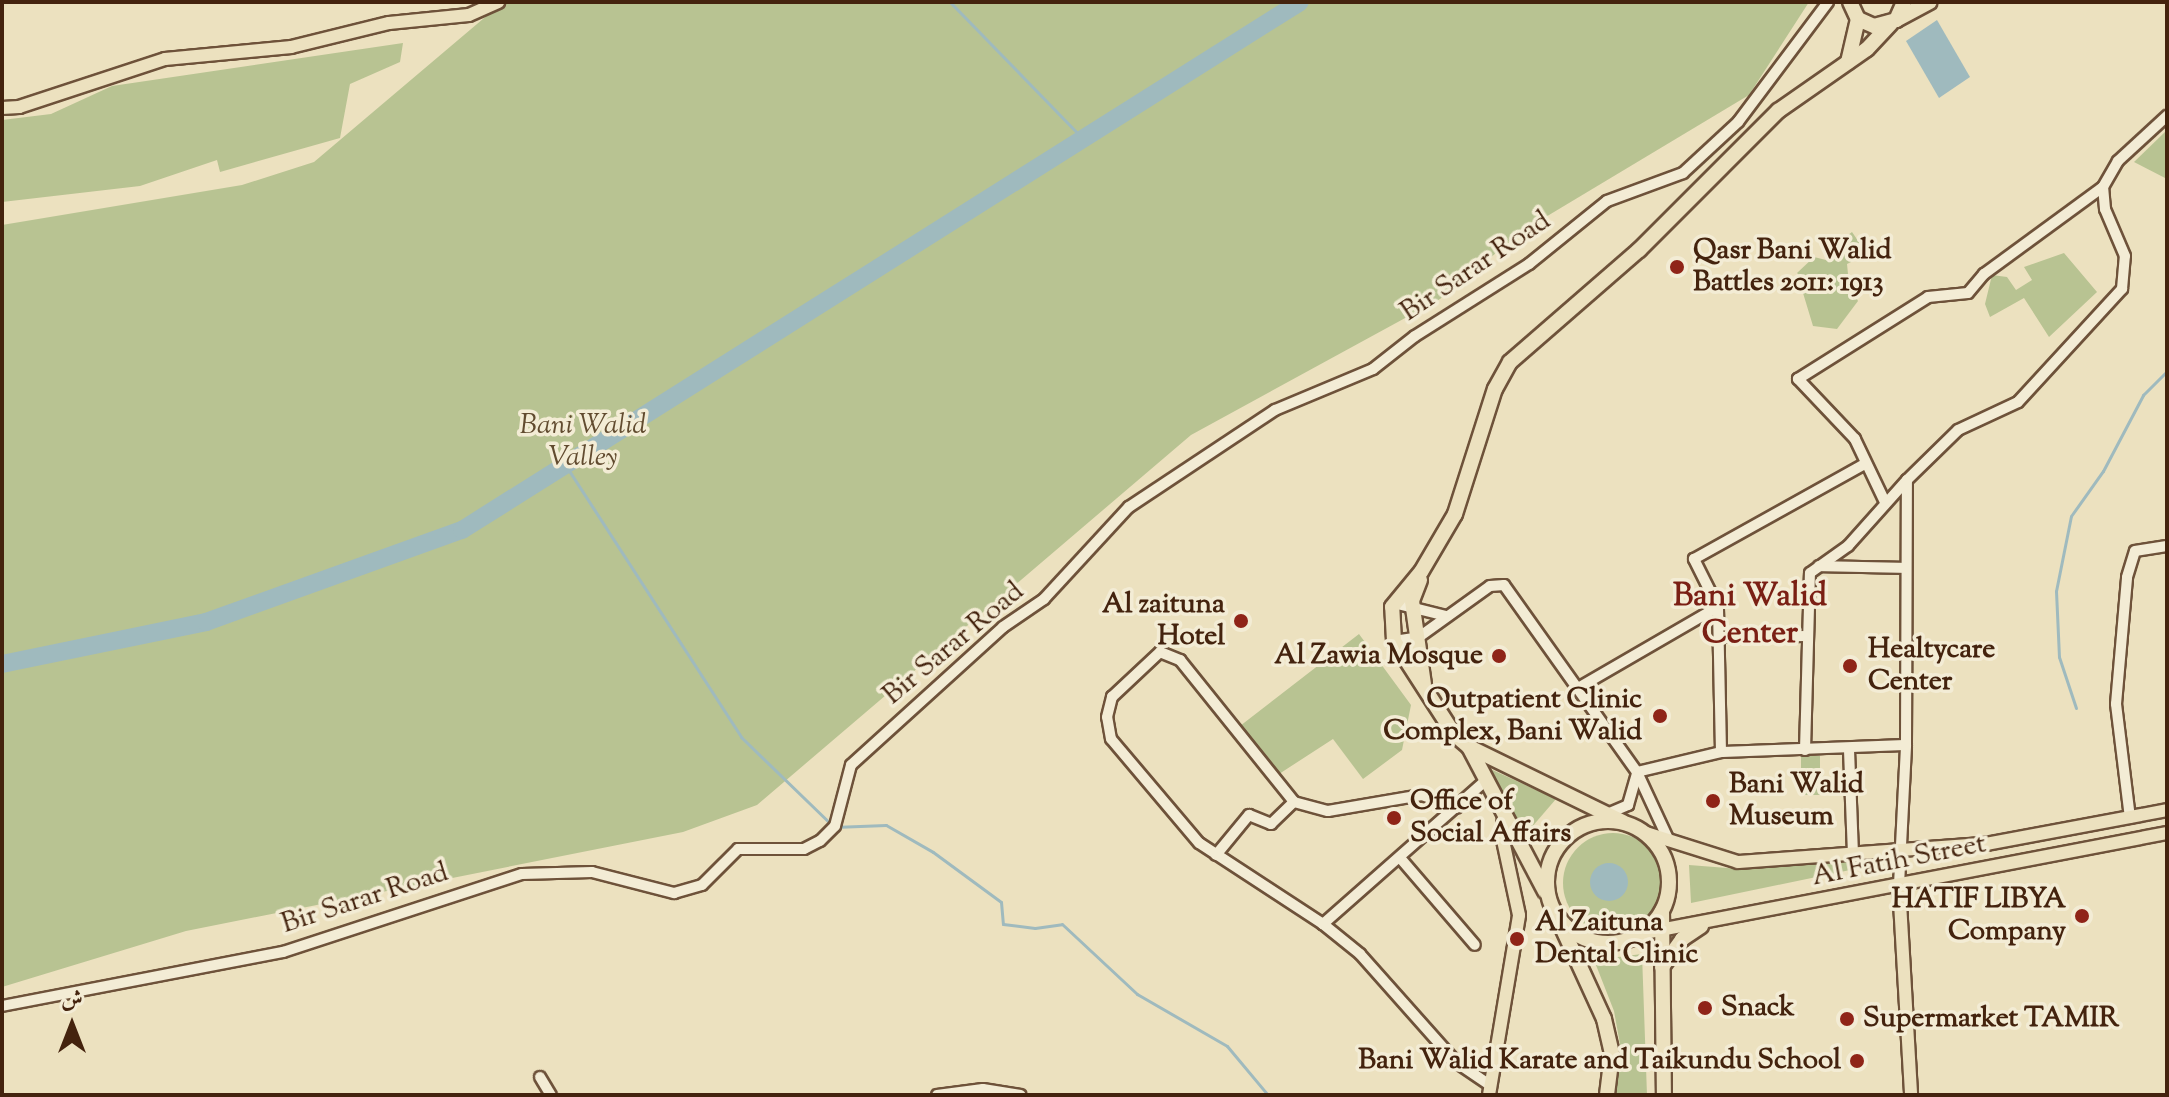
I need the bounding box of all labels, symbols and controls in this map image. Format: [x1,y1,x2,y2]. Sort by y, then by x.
street label: Bir Sarar Road [1395,205,1557,329]
place label: Qasr Bani Walid Battles 2011: 1913 [1693,234,1892,300]
marker: Qasr Bani Walid Battles 2011: 1913 [1668,258,1686,276]
park label: Bani Walid Valley [520,409,646,475]
street label: Bir Sarar Road [877,575,1031,713]
district label: Bani Walid Center [1673,579,1827,654]
place label: Al zaituna Hotel [1102,588,1225,654]
marker: Al zaituna Hotel [1232,612,1250,630]
place label: Healtycare Center [1868,633,1995,699]
place label: Al Zawia Mosque [1274,639,1483,673]
marker: Al Zawia Mosque [1490,647,1508,665]
marker: Healtycare Center [1839,655,1861,677]
place label: Outpatient Clinic Complex, Bani Walid [1383,683,1642,749]
marker: Outpatient Clinic Complex, Bani Walid [1649,705,1671,727]
place label: Bani Walid Museum [1729,768,1864,834]
place label: Office of Social Affairs [1410,785,1571,851]
marker: Bani Walid Museum [1704,792,1722,810]
marker: Office of Social Affairs [1385,809,1403,827]
street label: Al Fatih Street [1809,828,1989,894]
street label: Bir Sarar Road [277,856,453,942]
place label: HATIF LIBYA Company [1892,883,2066,949]
place label: Al Zaituna Dental Clinic [1535,906,1698,972]
marker: HATIF LIBYA Company [2073,907,2091,925]
marker: Al Zaituna Dental Clinic [1506,928,1528,950]
north arrow [32,985,112,1065]
text: ش [61,985,83,1017]
place label: Snack [1721,991,1795,1025]
marker: Snack [1696,999,1714,1017]
place label: Supermarket TAMIR [1863,1002,2119,1036]
marker: Supermarket TAMIR [1838,1010,1856,1028]
place label: Bani Walid Karate and Taikundu School [1358,1044,1841,1078]
marker: Bani Walid Karate and Taikundu School [1848,1052,1866,1070]

